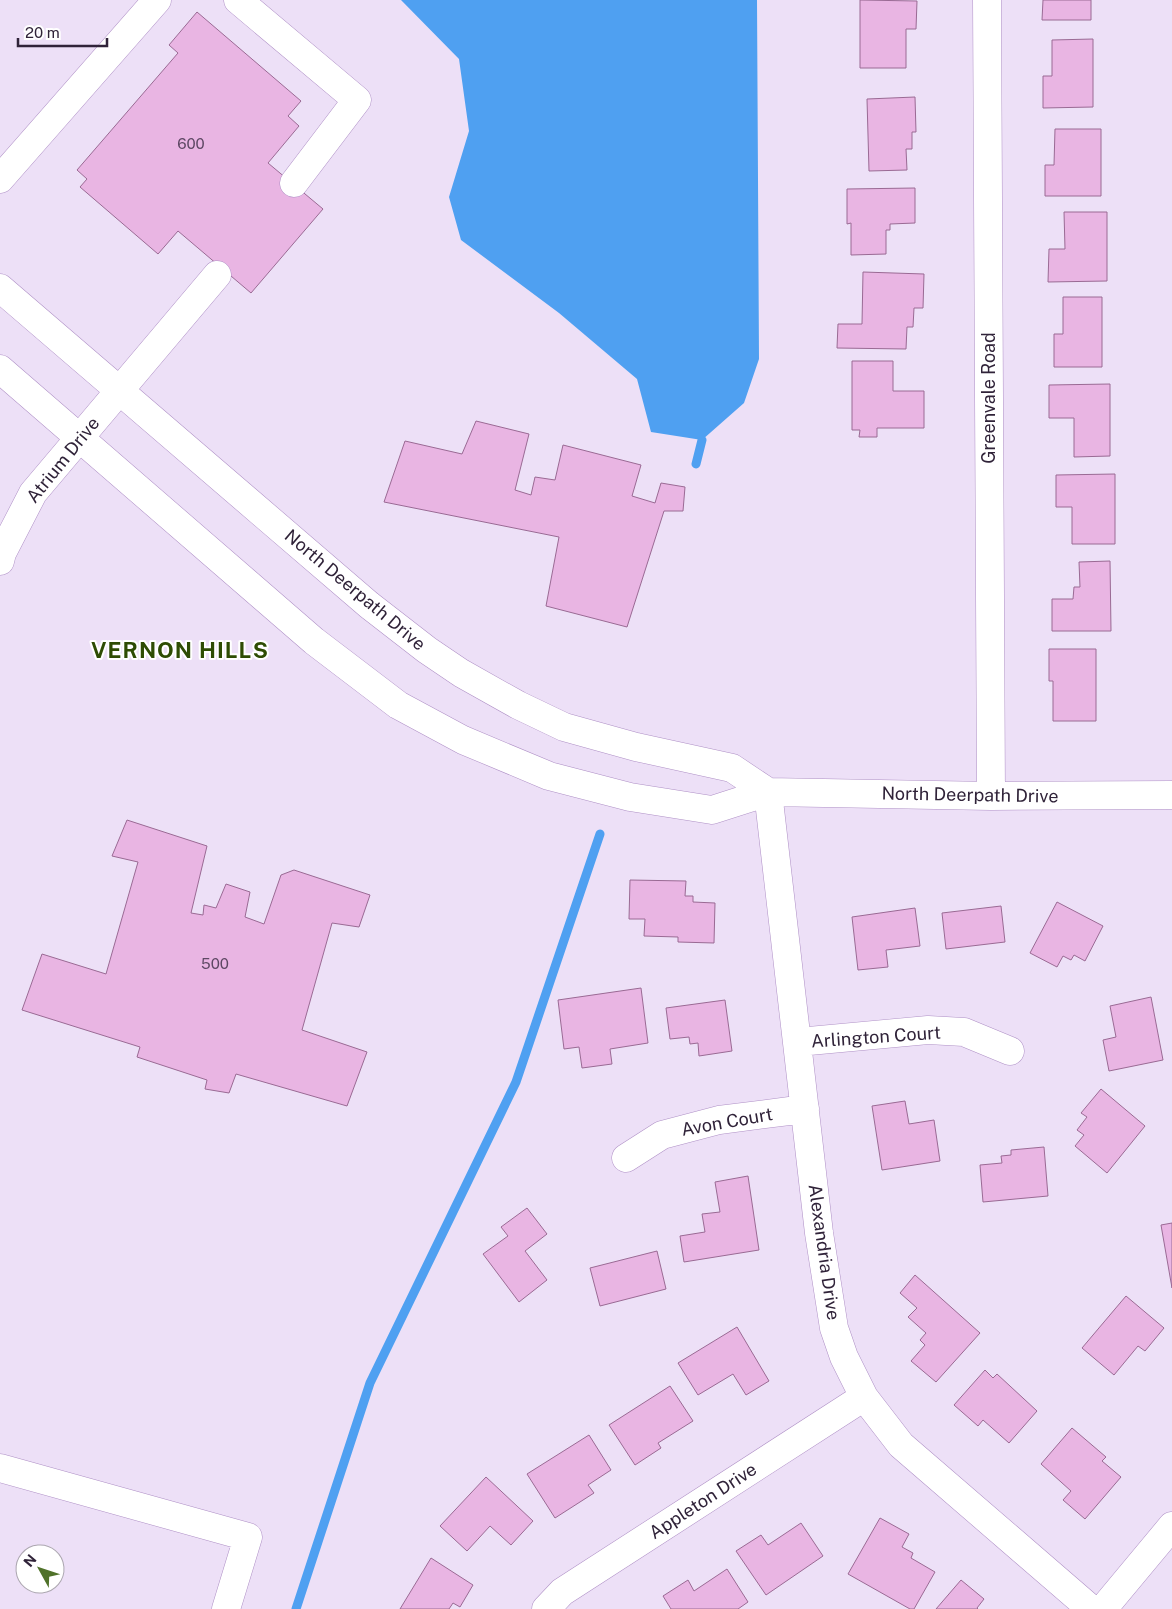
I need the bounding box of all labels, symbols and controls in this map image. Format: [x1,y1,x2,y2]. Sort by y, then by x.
scale bar [18,15,106,47]
text: 20 m [25,24,60,41]
house number: 600 [177,135,205,152]
street label: Greenvale Road [978,332,999,464]
street label: Atrium Drive [22,413,103,507]
street label: North Deerpath Drive [281,525,430,655]
district label: VERNON HILLS [91,637,269,663]
street label: North Deerpath Drive [881,782,1059,807]
house number: 500 [201,955,229,972]
street label: Arlington Court [810,1021,942,1052]
street label: Avon Court [680,1103,774,1140]
street label: Alexandria Drive [805,1183,844,1321]
street label: Appleton Drive [645,1458,760,1543]
north arrow [15,1544,65,1594]
text: N [20,1551,40,1570]

